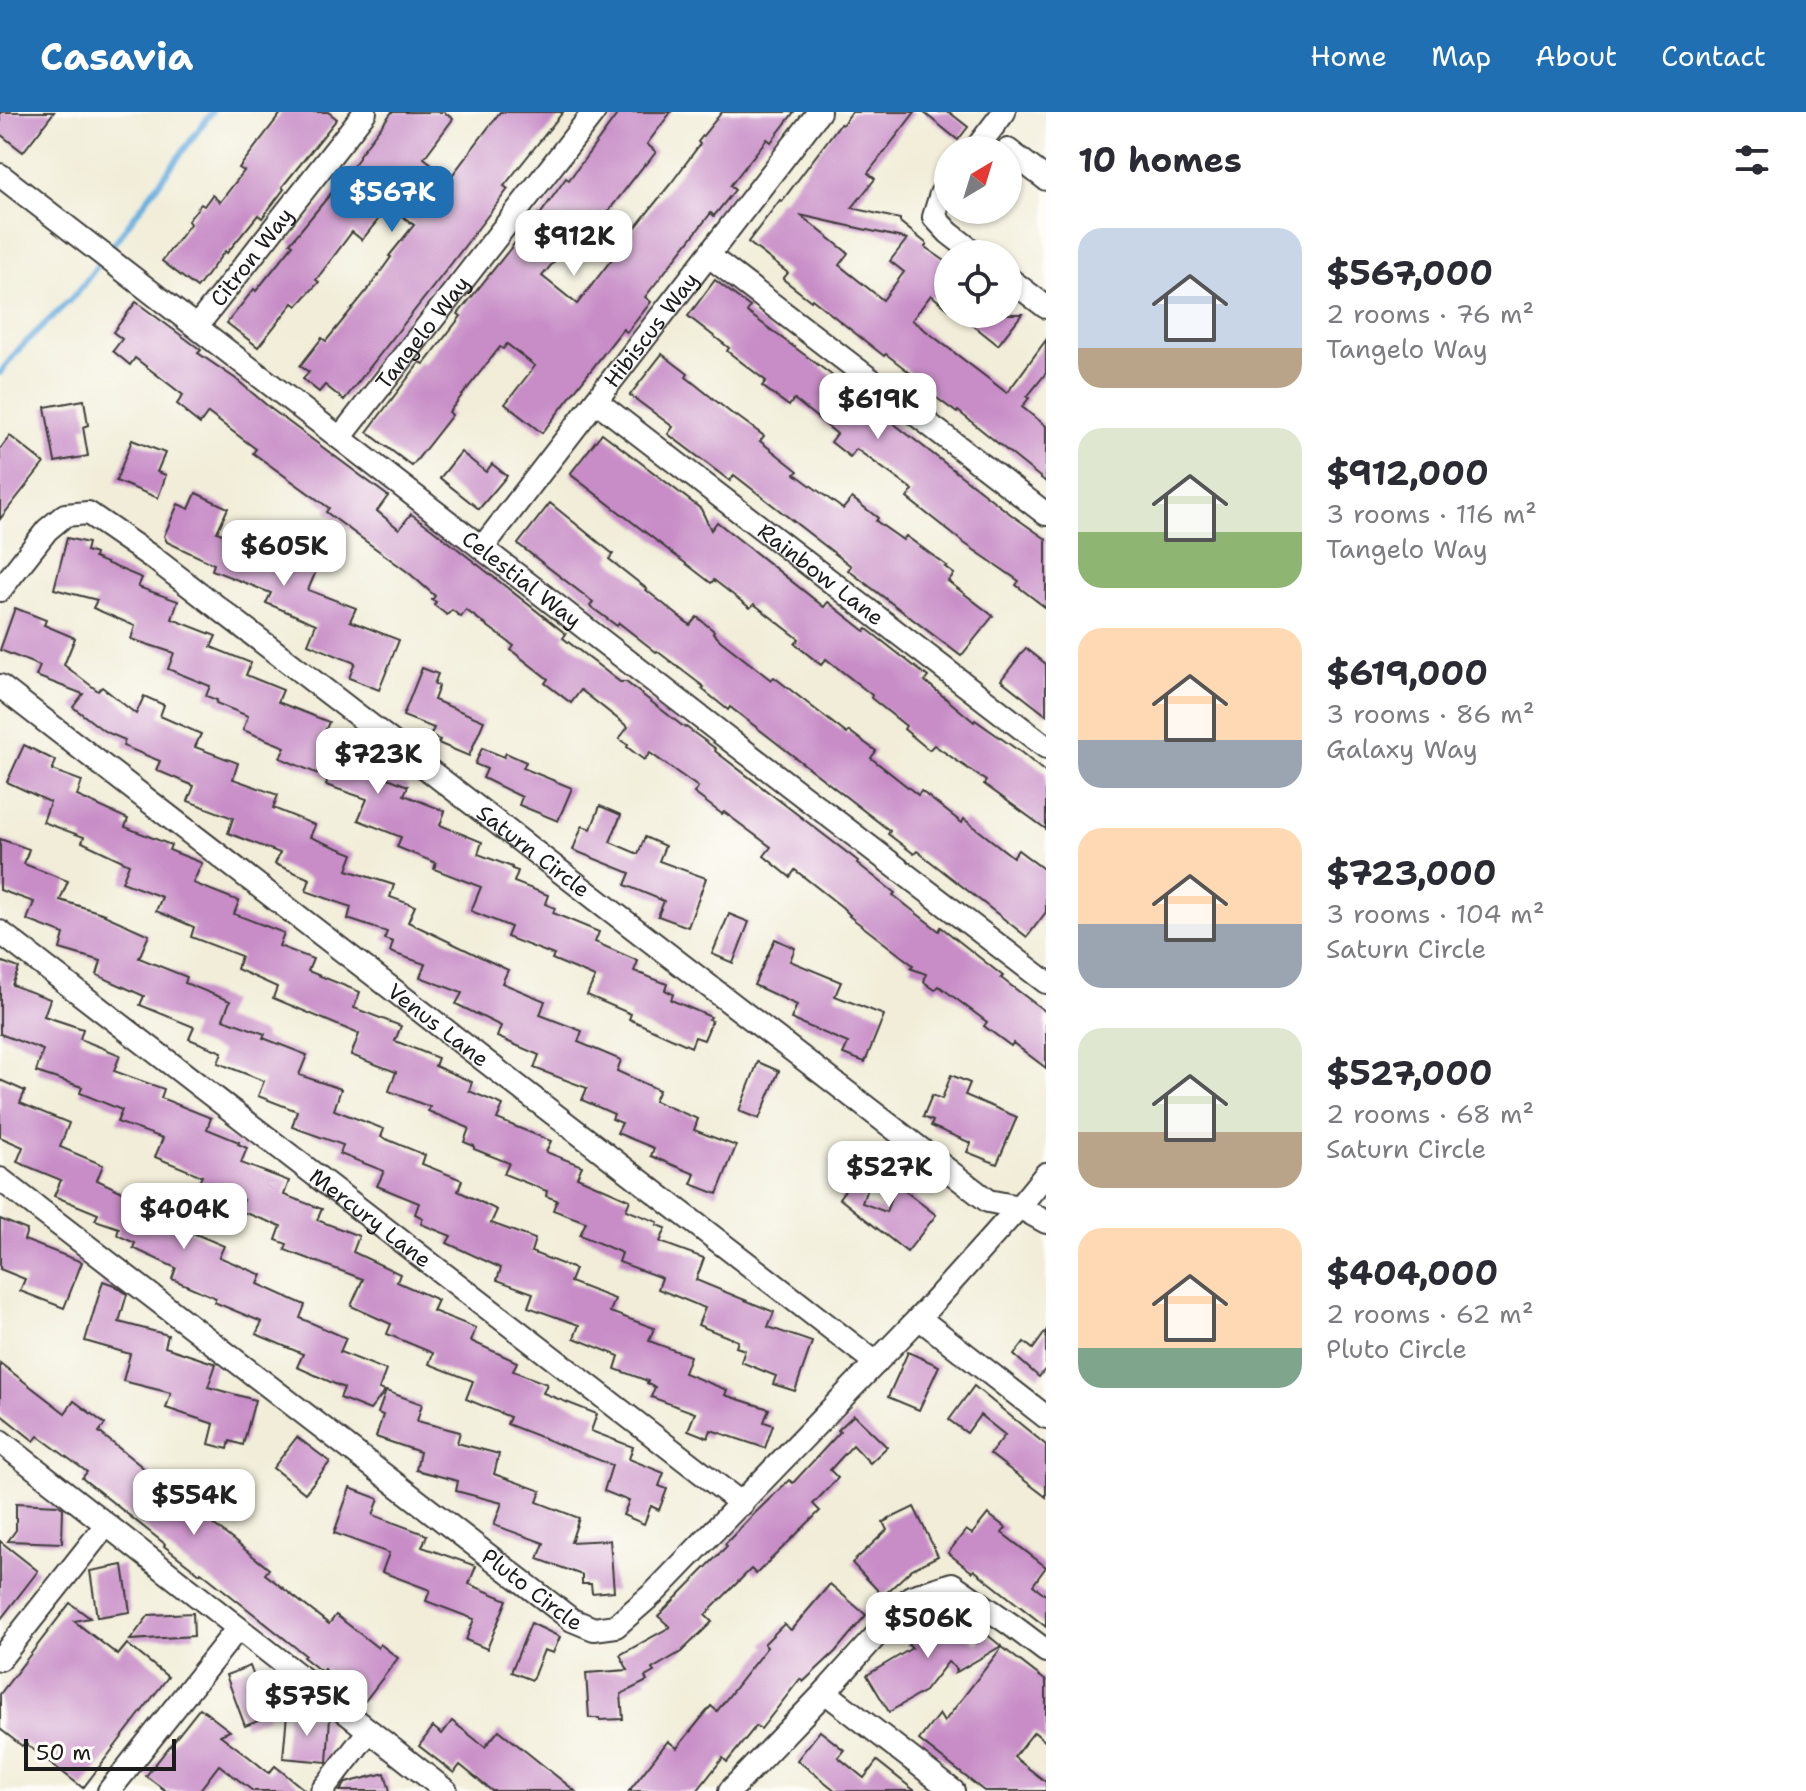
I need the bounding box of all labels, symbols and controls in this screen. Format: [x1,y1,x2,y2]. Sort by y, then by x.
text: Casavia [40,31,193,82]
text: Home [1310,37,1387,75]
text: Map [1431,37,1491,75]
text: About [1535,37,1617,75]
text: Contact [1661,37,1766,75]
north arrow [934,136,1022,224]
map controls [934,136,1022,328]
text: 10 homes [1078,137,1242,183]
icon: filters [1730,138,1774,182]
pin: $567K [336,166,448,234]
text: $567K [349,174,435,209]
street label: Citron Way [204,202,300,313]
pin: $912K [518,210,630,278]
text: $912K [533,218,615,253]
button: locate [934,240,1022,328]
text: $567,000 [1326,250,1493,296]
icon: home [1142,260,1238,356]
street label: Hibiscus Way [597,266,705,394]
street label: Tangelo Way [369,270,476,396]
text: 2 rooms · 76 m² [1326,296,1534,331]
text: Tangelo Way [1326,331,1488,366]
pin: $619K [822,373,934,441]
text: $619K [837,381,919,416]
text: $912,000 [1326,450,1489,496]
icon: home [1142,460,1238,556]
text: 3 rooms · 116 m² [1326,496,1537,531]
street label: Rainbow Lane [752,517,890,632]
pin: $605K [228,520,340,588]
street label: Celestial Way [456,524,587,635]
text: $605K [240,528,328,563]
text: Tangelo Way [1326,531,1488,566]
text: $619,000 [1326,650,1488,696]
icon: home [1142,660,1238,756]
text: 3 rooms · 86 m² [1326,696,1535,731]
pin: $723K [322,728,434,796]
text: Galaxy Way [1326,731,1478,766]
text: $723K [334,736,422,771]
street label: Saturn Circle [471,798,596,904]
text: $723,000 [1326,850,1497,896]
icon: home [1142,860,1238,956]
text: 3 rooms · 104 m² [1326,896,1545,931]
text: Saturn Circle [1326,931,1486,966]
street label: Venus Lane [381,977,495,1074]
text: $527,000 [1326,1050,1493,1096]
icon: home [1142,1060,1238,1156]
text: 2 rooms · 68 m² [1326,1096,1534,1131]
text: Saturn Circle [1326,1131,1486,1166]
pin: $527K [833,1141,945,1209]
text: $527K [846,1149,932,1184]
street label: Mercury Lane [303,1162,437,1274]
pin: $404K [128,1183,240,1251]
text: $404K [139,1191,229,1226]
text: $404,000 [1326,1250,1498,1296]
icon: home [1142,1260,1238,1356]
text: 2 rooms · 62 m² [1326,1296,1534,1331]
text: Pluto Circle [1326,1331,1467,1366]
pin: $554K [138,1469,250,1537]
text: $554K [151,1477,237,1512]
street label: Pluto Circle [476,1542,586,1637]
pin: $506K [872,1592,984,1660]
text: $506K [884,1600,972,1635]
pin: $575K [251,1670,363,1738]
text: $575K [264,1678,350,1713]
scale bar [24,1735,176,1771]
text: 50 m [36,1738,91,1767]

